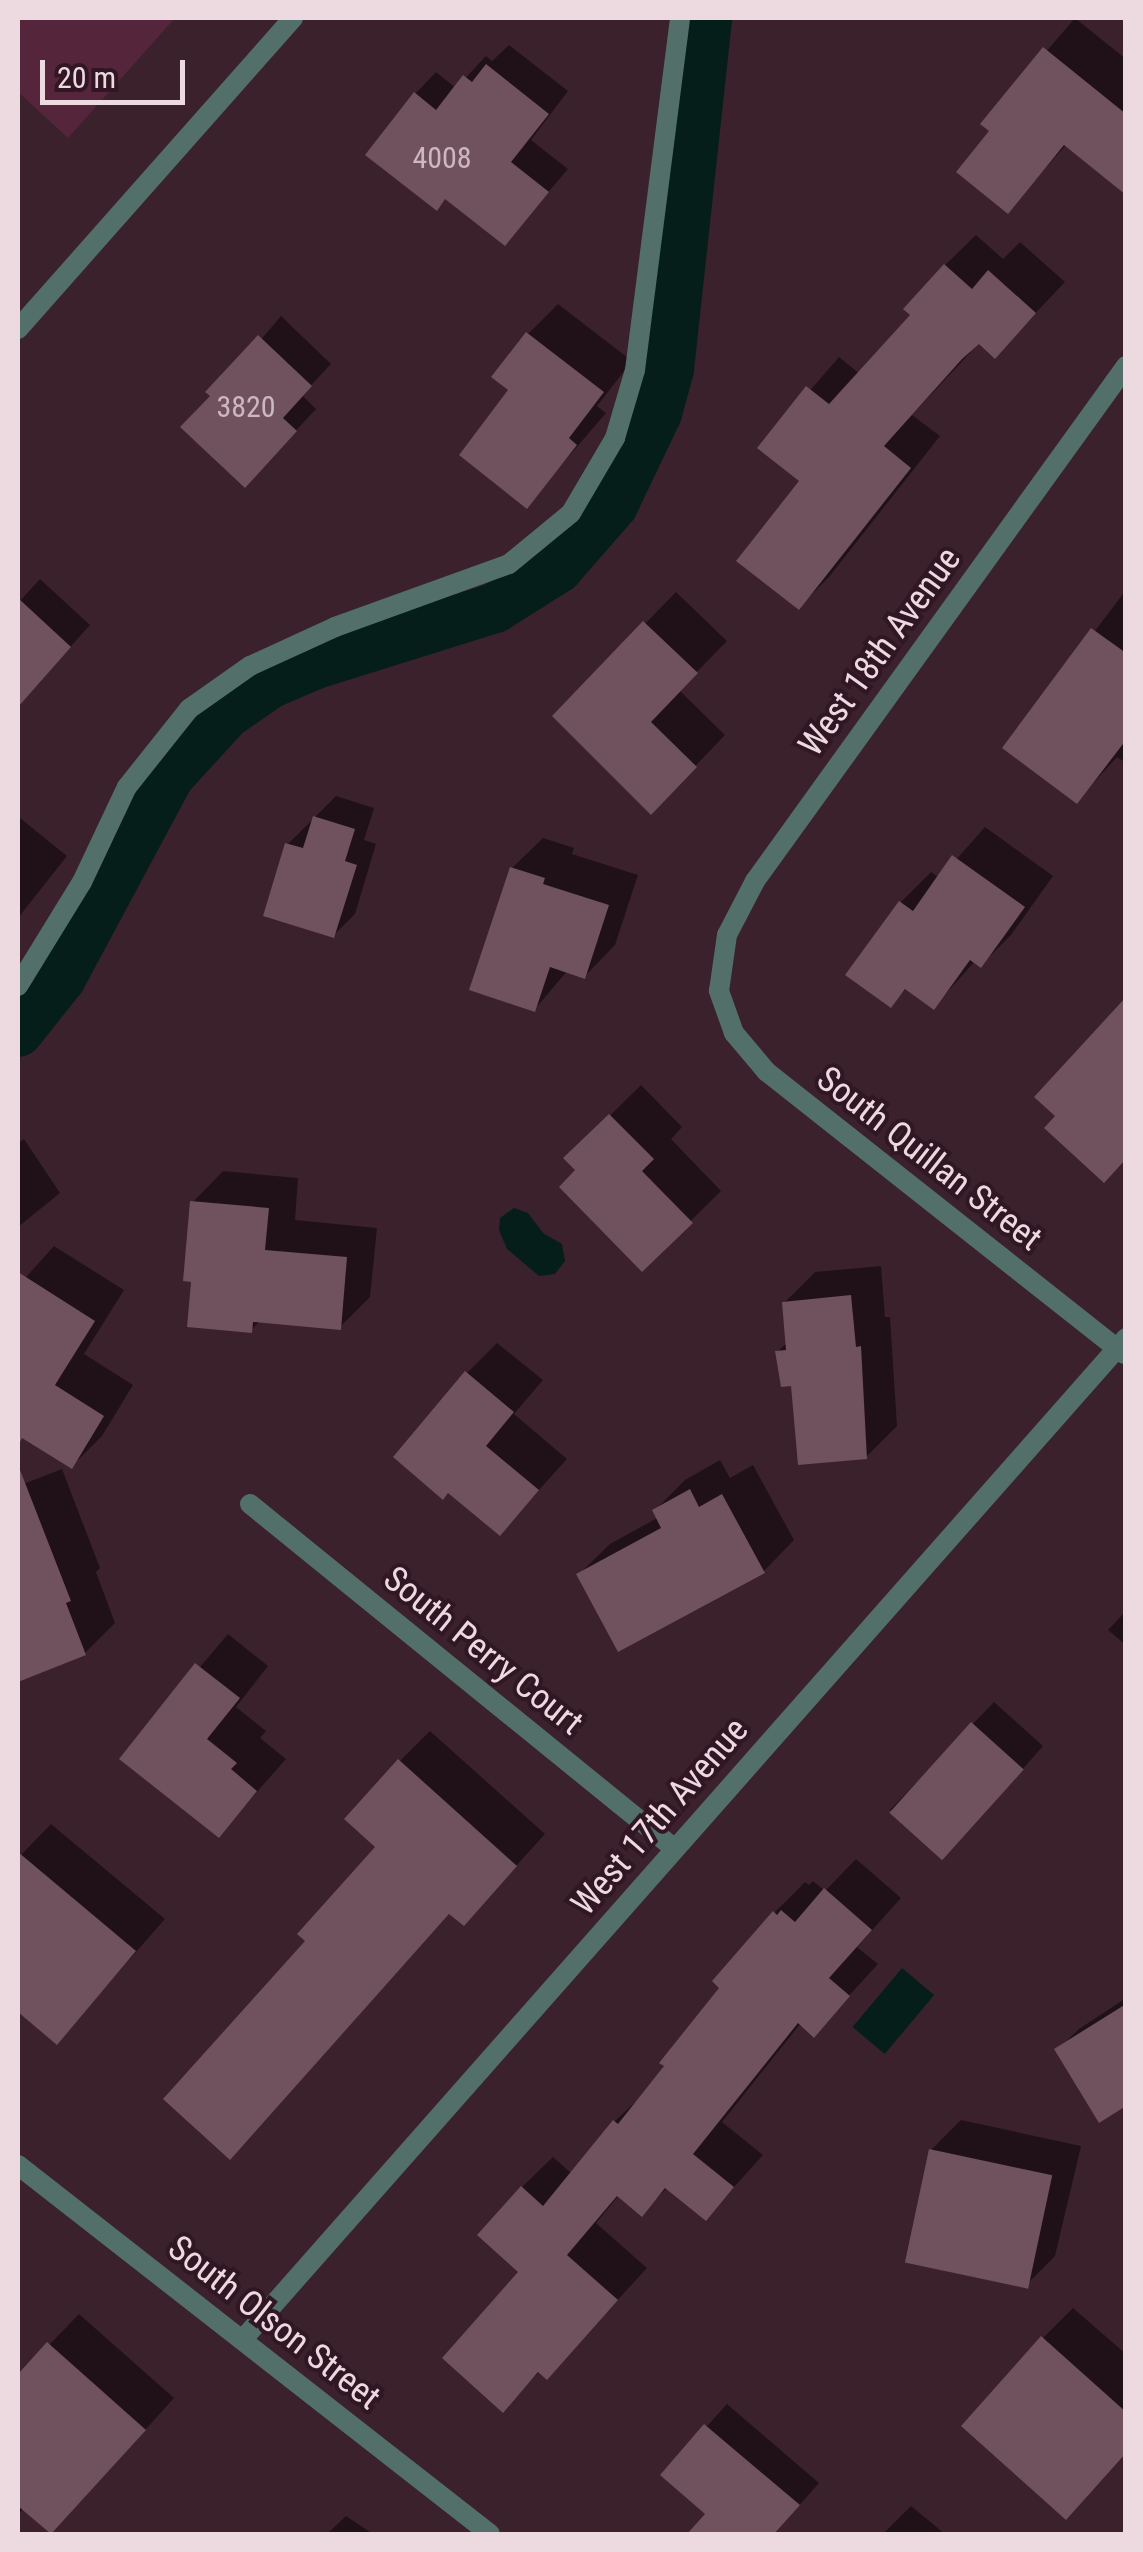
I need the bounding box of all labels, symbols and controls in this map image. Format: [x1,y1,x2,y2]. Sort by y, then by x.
scale bar [45,40,190,102]
text: 20 m [57,60,116,95]
house number: 4008 [412,140,472,176]
house number: 3820 [216,389,276,425]
street label: West 18th Avenue [790,540,970,764]
street label: South Quillan Street [808,1058,1050,1260]
street label: South Perry Court [375,1558,591,1744]
street label: West 17th Avenue [563,1710,757,1924]
street label: South Olson Street [160,2227,388,2419]

